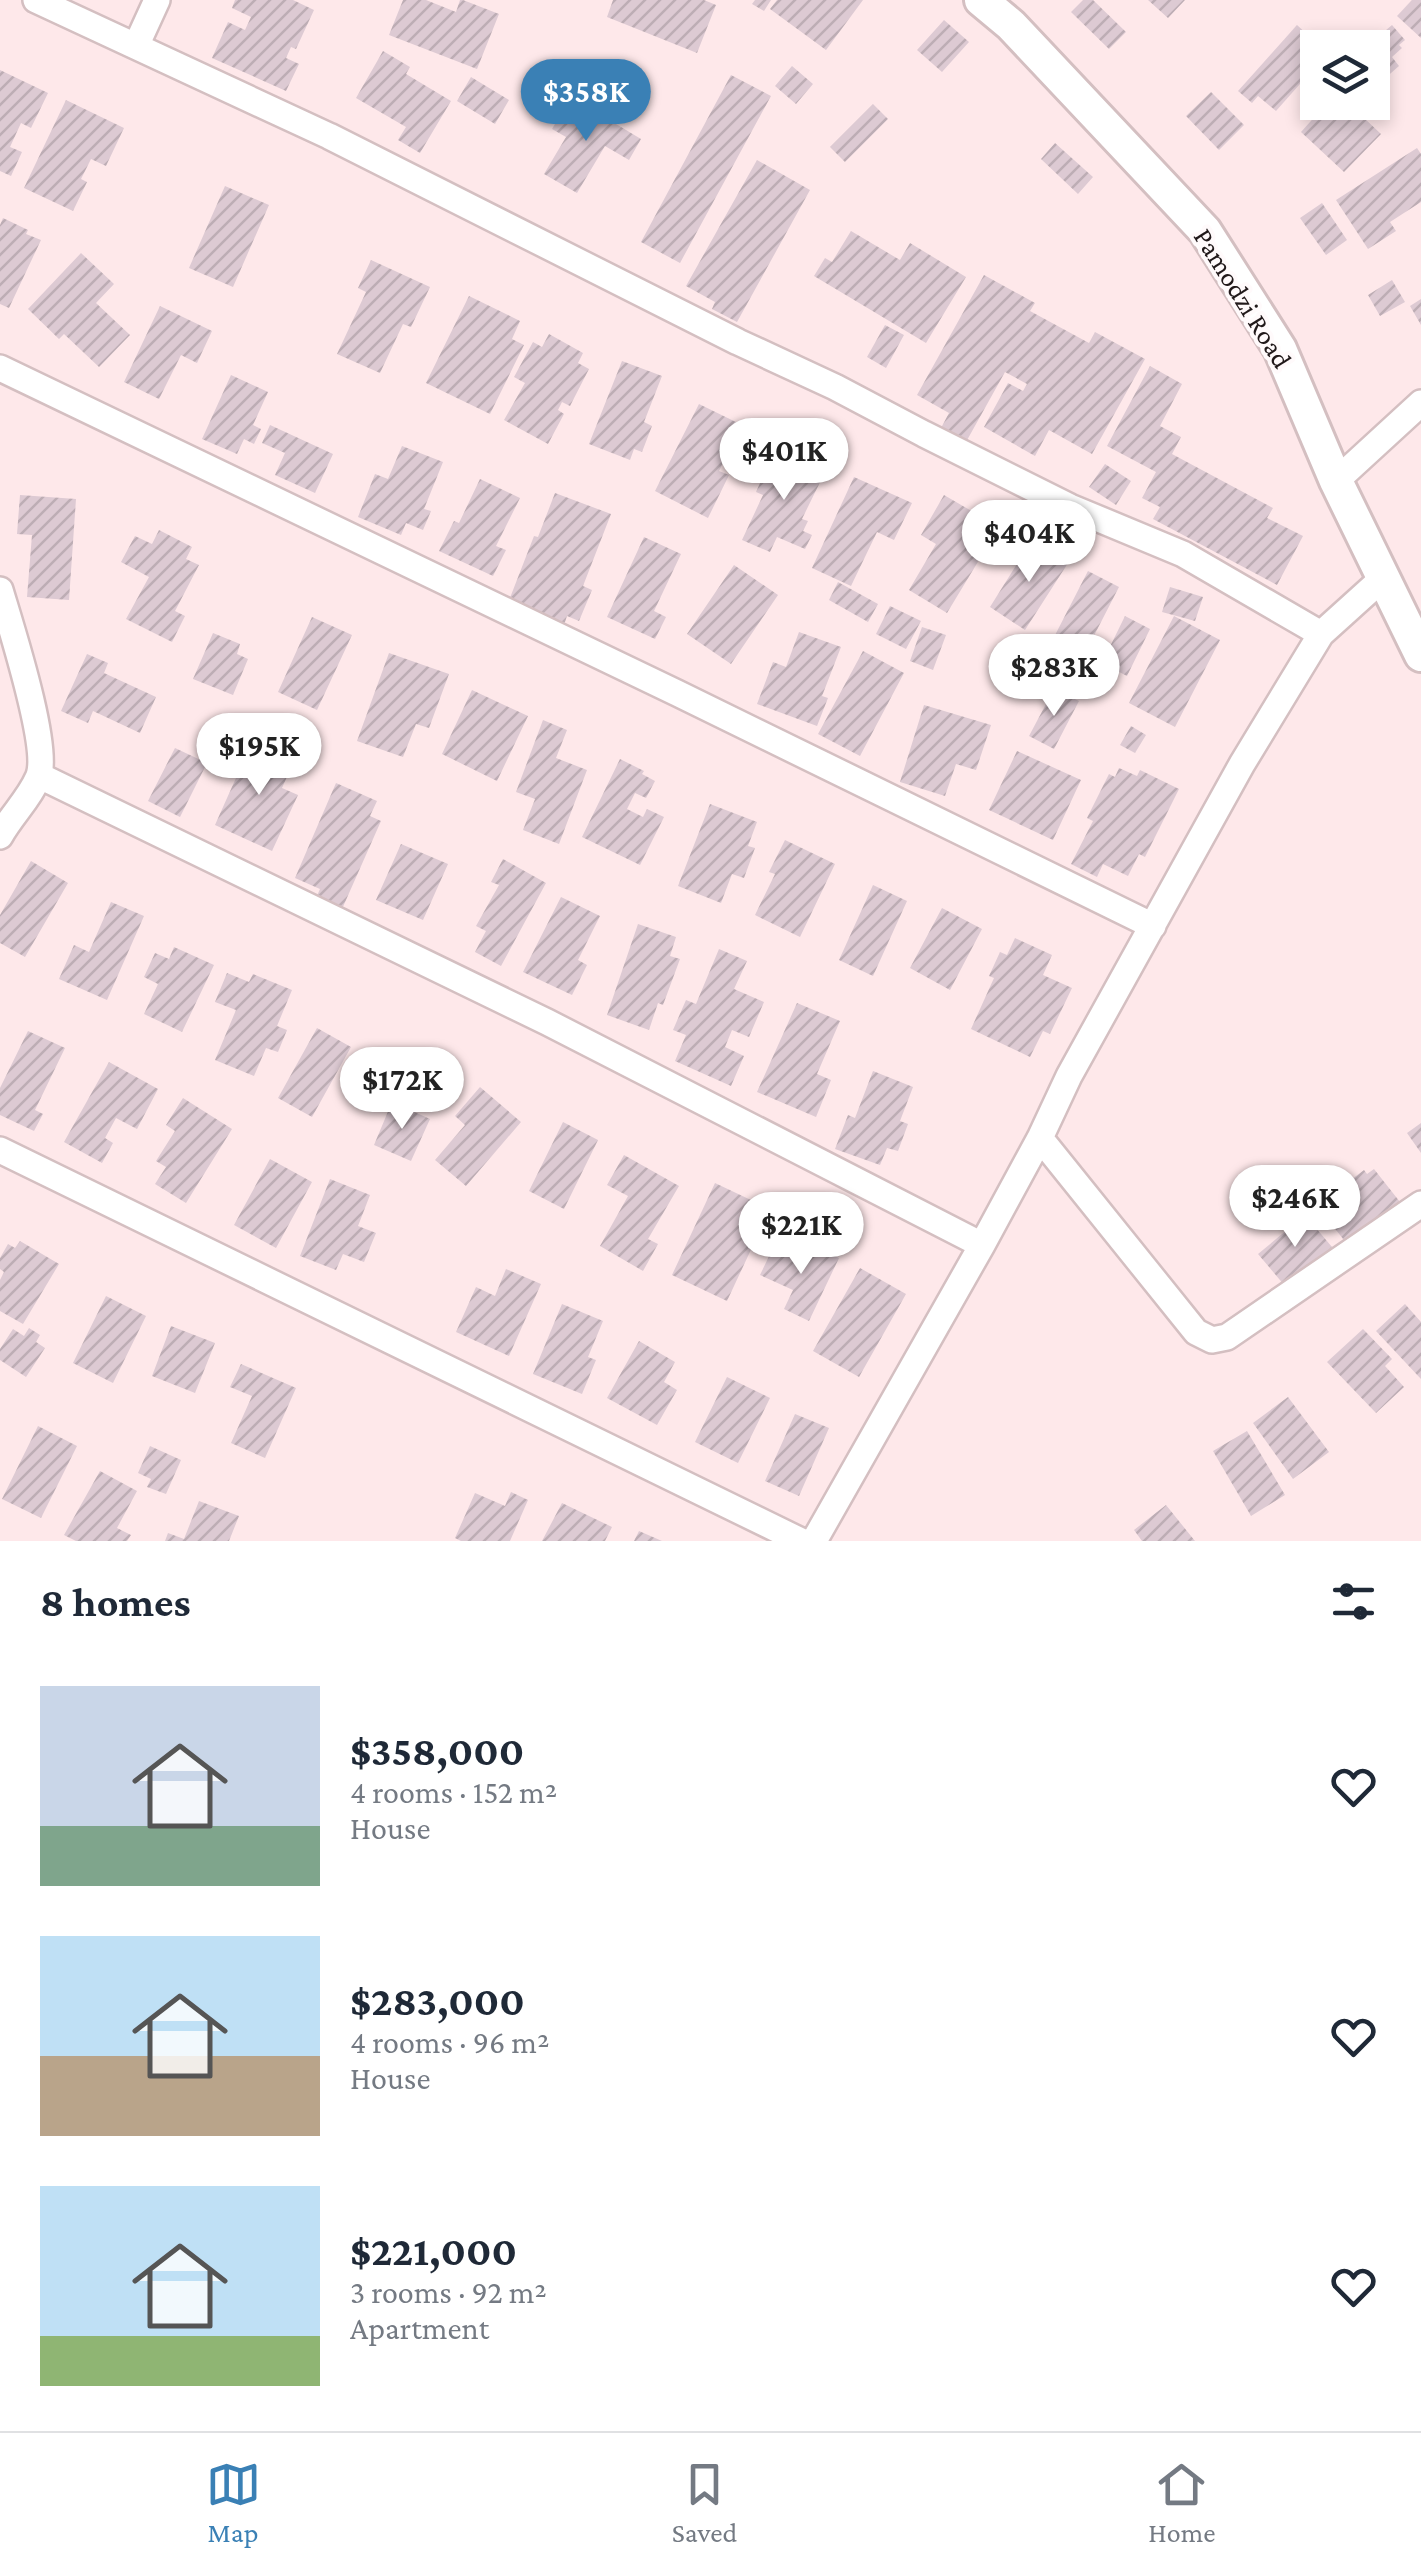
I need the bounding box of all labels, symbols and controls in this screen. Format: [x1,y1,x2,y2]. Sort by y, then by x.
map controls [1300,30,1390,120]
button: layers [1300,30,1390,120]
pin: $358K [516,59,656,144]
text: $358K [543,73,629,109]
street label: Pamodzi Road [1188,222,1298,374]
pin: $401K [714,418,854,503]
text: $401K [741,432,827,468]
pin: $404K [959,500,1099,585]
text: $404K [984,514,1074,550]
pin: $283K [984,634,1124,719]
text: $283K [1011,648,1097,684]
pin: $195K [189,713,329,798]
text: $195K [218,727,300,763]
pin: $172K [332,1047,472,1132]
text: $172K [362,1061,442,1097]
pin: $246K [1225,1165,1365,1250]
text: $246K [1251,1179,1339,1215]
pin: $221K [731,1192,871,1277]
text: $221K [761,1206,841,1242]
icon: filters [1326,1574,1381,1629]
text: 8 homes [40,1578,191,1625]
icon: home [120,1726,240,1846]
text: $358,000 [350,1727,524,1774]
icon: heart [1326,1759,1381,1814]
text: 4 rooms · 152 m² [350,1774,557,1810]
text: House [350,1810,430,1846]
icon: home [120,1976,240,2096]
text: $283,000 [350,1977,525,2024]
icon: heart [1326,2009,1381,2064]
text: 4 rooms · 96 m² [350,2024,549,2060]
text: House [350,2060,430,2096]
icon: home [120,2226,240,2346]
text: $221,000 [350,2227,517,2274]
icon: heart [1326,2259,1381,2314]
text: 3 rooms · 92 m² [350,2274,547,2310]
text: Apartment [350,2310,489,2346]
tab: Map [206,2457,261,2548]
tab: Saved [672,2457,737,2548]
tab: Home [1148,2457,1215,2548]

